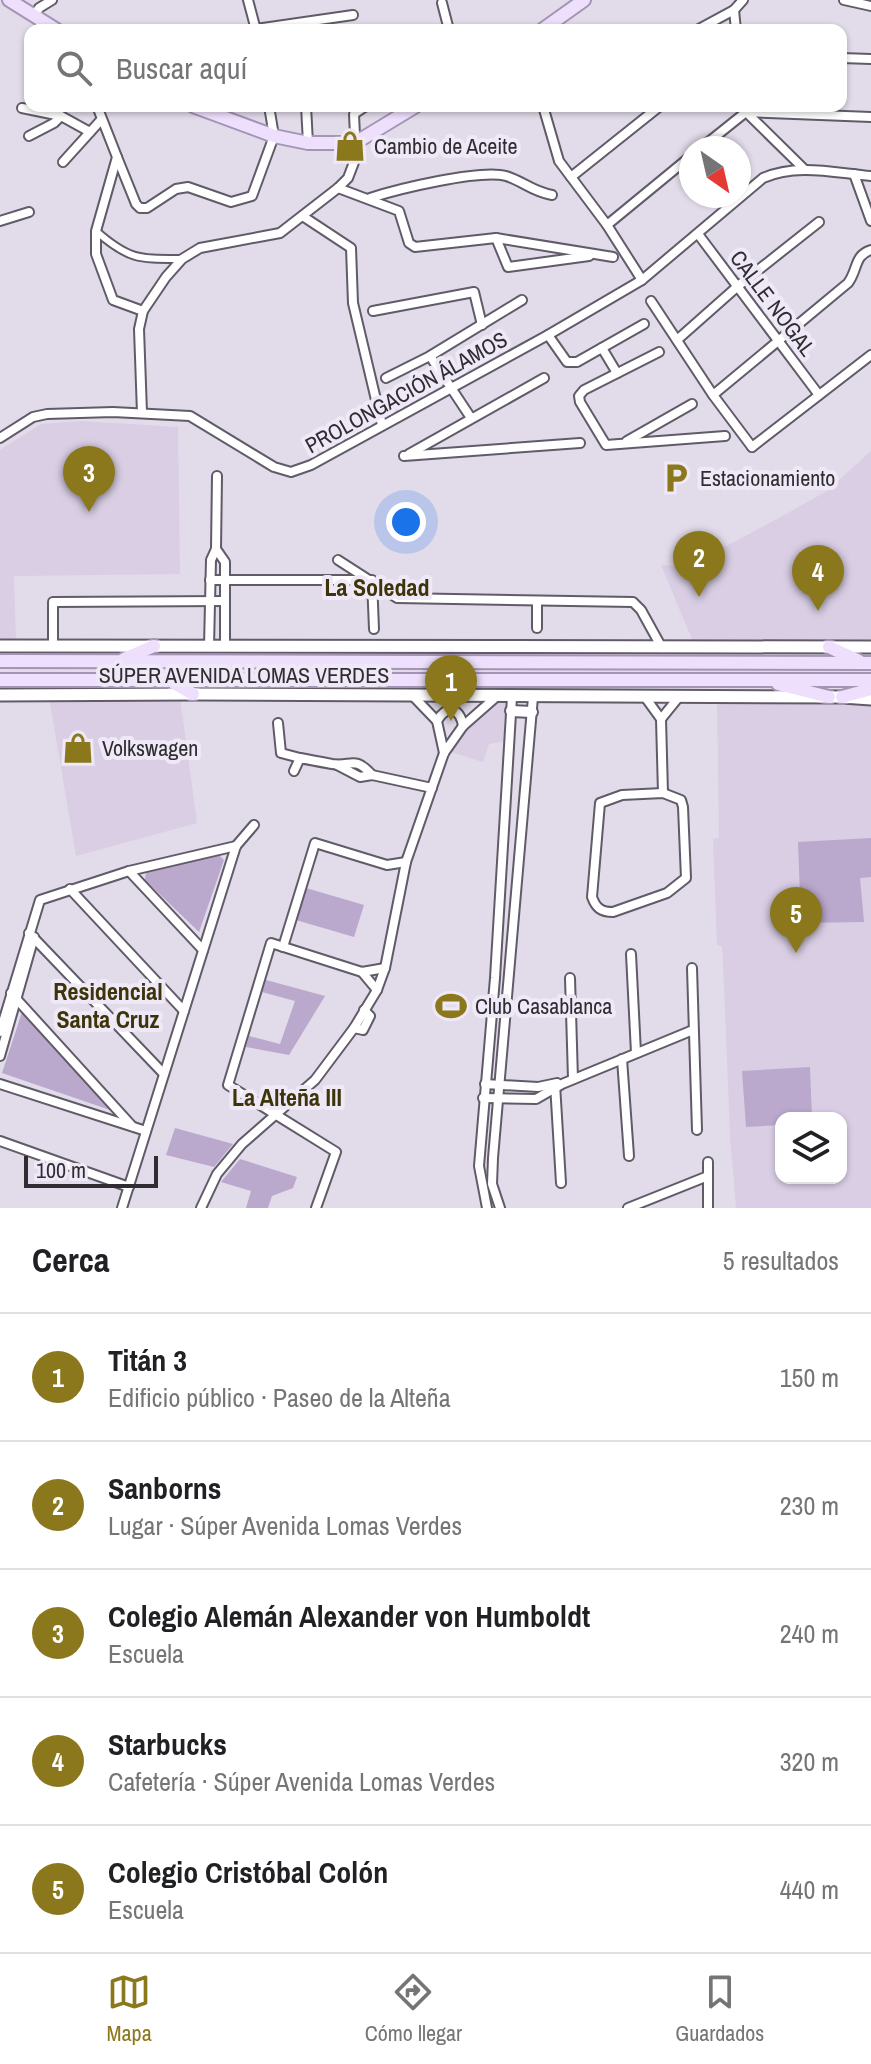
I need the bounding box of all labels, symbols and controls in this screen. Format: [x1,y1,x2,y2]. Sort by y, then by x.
search box [24,24,847,112]
icon: search [52,46,96,90]
text: Buscar aquí [116,48,247,88]
shop icon: Cambio de Aceite [333,129,367,163]
place label: Cambio de Aceite [374,131,517,161]
north arrow [679,136,751,208]
street label: CALLE NOGAL [723,244,823,362]
street label: PROLONGACIÓN ÁLAMOS [300,324,512,460]
pin: 3 [63,446,115,512]
parking icon: Estacionamiento [659,461,693,495]
place label: Estacionamiento [700,463,835,493]
your location [386,502,426,542]
pin: 2 [673,531,725,597]
pin: 4 [792,545,844,611]
district label: La Soledad [325,571,430,603]
pin: 1 [425,655,477,721]
street label: SÚPER AVENIDA LOMAS VERDES [99,660,389,690]
shop icon: Volkswagen [61,731,95,765]
place label: Volkswagen [102,733,198,763]
pin: 5 [770,887,822,953]
district label: Residencial Santa Cruz [53,975,163,1035]
sports icon: Club Casablanca [434,989,468,1023]
place label: Club Casablanca [475,991,612,1021]
district label: La Alteña III [232,1081,342,1113]
map controls [775,1112,847,1184]
button: layers [775,1112,847,1184]
scale bar [24,1152,158,1188]
text: 100 m [36,1155,86,1185]
text: Cerca [32,1237,110,1283]
text: 5 resultados [723,1243,839,1278]
text: Titán 3 [108,1340,187,1380]
text: 1 [52,1360,64,1395]
text: 150 m [780,1360,839,1395]
text: Edificio público · Paseo de la Alteña [108,1380,451,1415]
text: Sanborns [108,1468,221,1508]
text: 2 [52,1488,64,1523]
text: 230 m [780,1488,839,1523]
text: Lugar · Súper Avenida Lomas Verdes [108,1508,462,1543]
text: Colegio Alemán Alexander von Humboldt [108,1596,590,1636]
text: 3 [52,1616,64,1651]
text: 240 m [780,1616,839,1651]
text: Escuela [108,1636,184,1671]
text: Starbucks [108,1724,227,1764]
text: 4 [52,1744,64,1779]
text: 320 m [780,1744,839,1779]
text: Cafetería · Súper Avenida Lomas Verdes [108,1764,495,1799]
text: Colegio Cristóbal Colón [108,1852,388,1892]
text: 5 [52,1872,64,1907]
text: 440 m [780,1872,839,1907]
text: Escuela [108,1892,184,1927]
tab: Mapa [107,1970,152,2048]
tab: Cómo llegar [365,1970,462,2048]
tab: Guardados [675,1970,764,2048]

